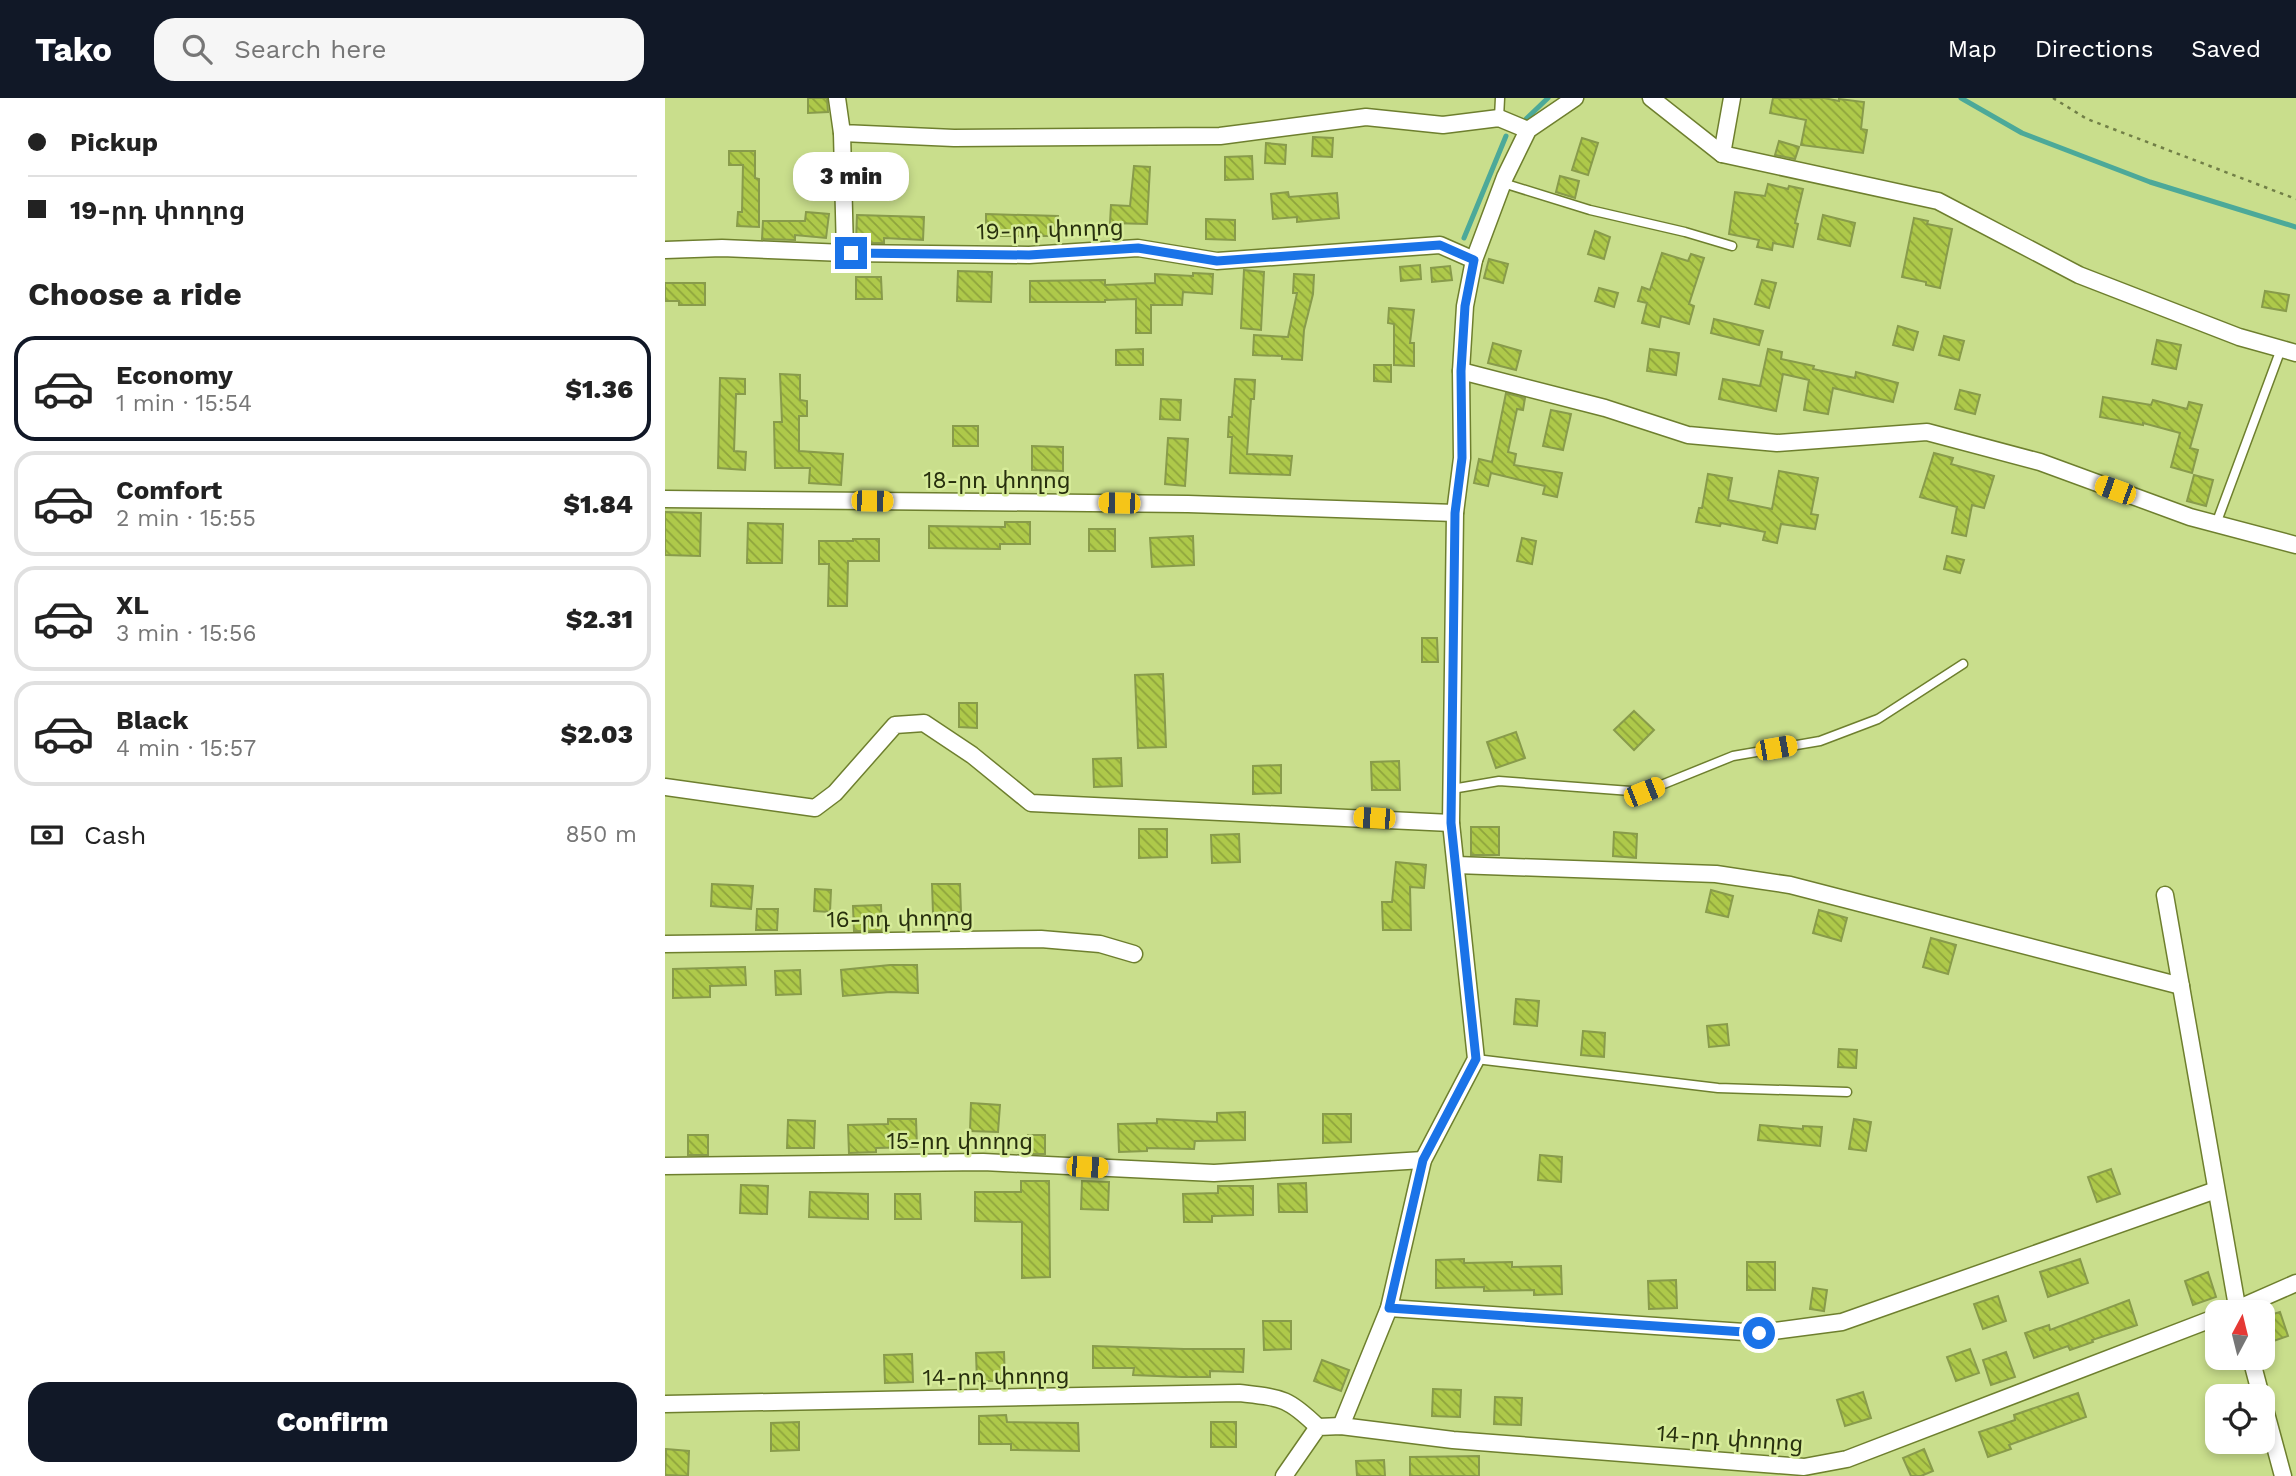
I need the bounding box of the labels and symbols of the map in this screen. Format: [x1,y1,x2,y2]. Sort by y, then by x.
callout: 3 min [793,152,909,200]
street label: 19-րդ փողոց [976,213,1124,246]
route end [835,237,867,269]
street label: 18-րդ փողոց [923,467,1071,494]
car [2092,473,2139,507]
car [851,490,894,512]
car [1098,492,1141,514]
car [1754,734,1799,762]
car [1621,774,1668,810]
car [1353,806,1396,830]
street label: 16-րդ փողոց [826,904,974,933]
street label: 15-րդ փողոց [887,1128,1033,1155]
car [1066,1155,1109,1179]
north arrow [2205,1300,2275,1370]
route start [1743,1317,1775,1349]
street label: 14-րդ փողոց [922,1362,1070,1391]
street label: 14-րդ փողոց [1656,1420,1804,1457]

